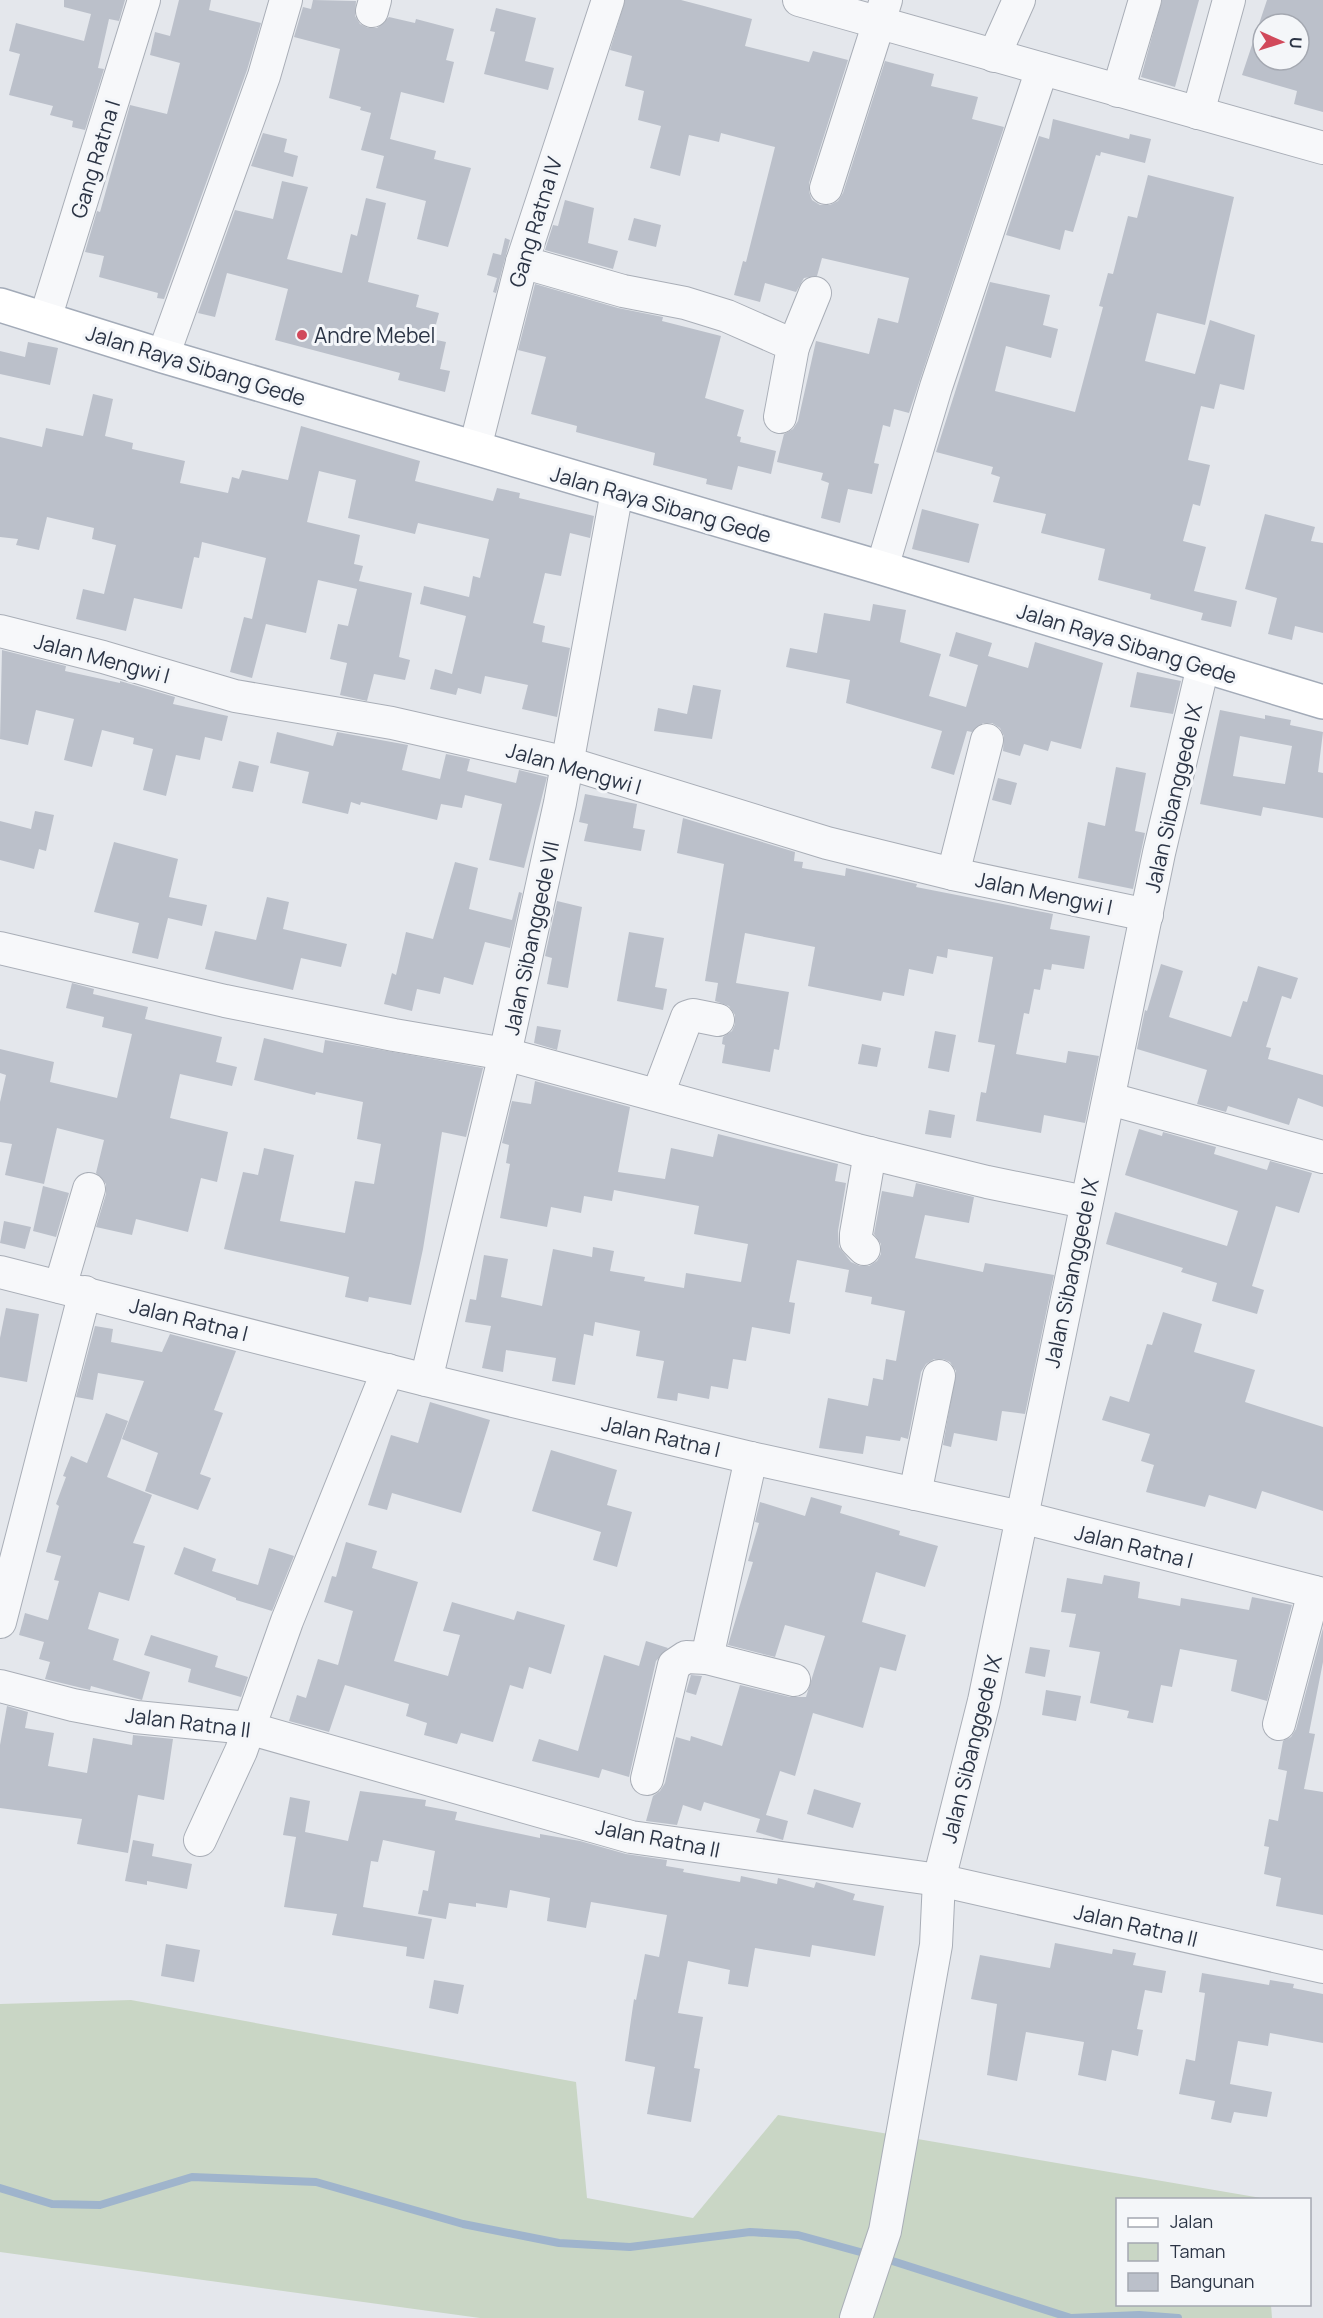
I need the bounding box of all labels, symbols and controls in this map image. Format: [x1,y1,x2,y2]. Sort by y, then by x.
north arrow [1251,12,1311,72]
text: U [1285,36,1307,49]
street label: Gang Ratna I [64,97,126,221]
street label: Gang Ratna IV [502,153,568,291]
street label: Jalan Raya Sibang Gede [83,318,309,412]
place label: Andre Mebel [314,321,436,349]
marker: Andre Mebel [295,328,309,342]
street label: Jalan Raya Sibang Gede [547,459,775,549]
street label: Jalan Raya Sibang Gede [1014,596,1240,690]
street label: Jalan Mengwi I [31,626,173,690]
street label: Jalan Sibanggede IX [1138,701,1208,895]
street label: Jalan Mengwi I [503,735,645,801]
street label: Jalan Sibanggede VII [497,838,565,1038]
street label: Jalan Mengwi I [973,865,1115,921]
street label: Jalan Sibanggede IX [1037,1176,1105,1370]
street label: Jalan Ratna I [127,1291,251,1347]
street label: Jalan Ratna I [599,1409,723,1463]
street label: Jalan Ratna I [1072,1518,1196,1574]
street label: Jalan Sibanggede IX [934,1652,1008,1846]
street label: Jalan Ratna II [124,1700,252,1744]
street label: Jalan Ratna II [593,1812,723,1864]
street label: Jalan Ratna II [1071,1897,1201,1953]
legend [1116,2198,1311,2306]
text: Jalan [1170,2209,1213,2233]
text: Taman [1170,2239,1225,2263]
text: Bangunan [1170,2269,1254,2293]

